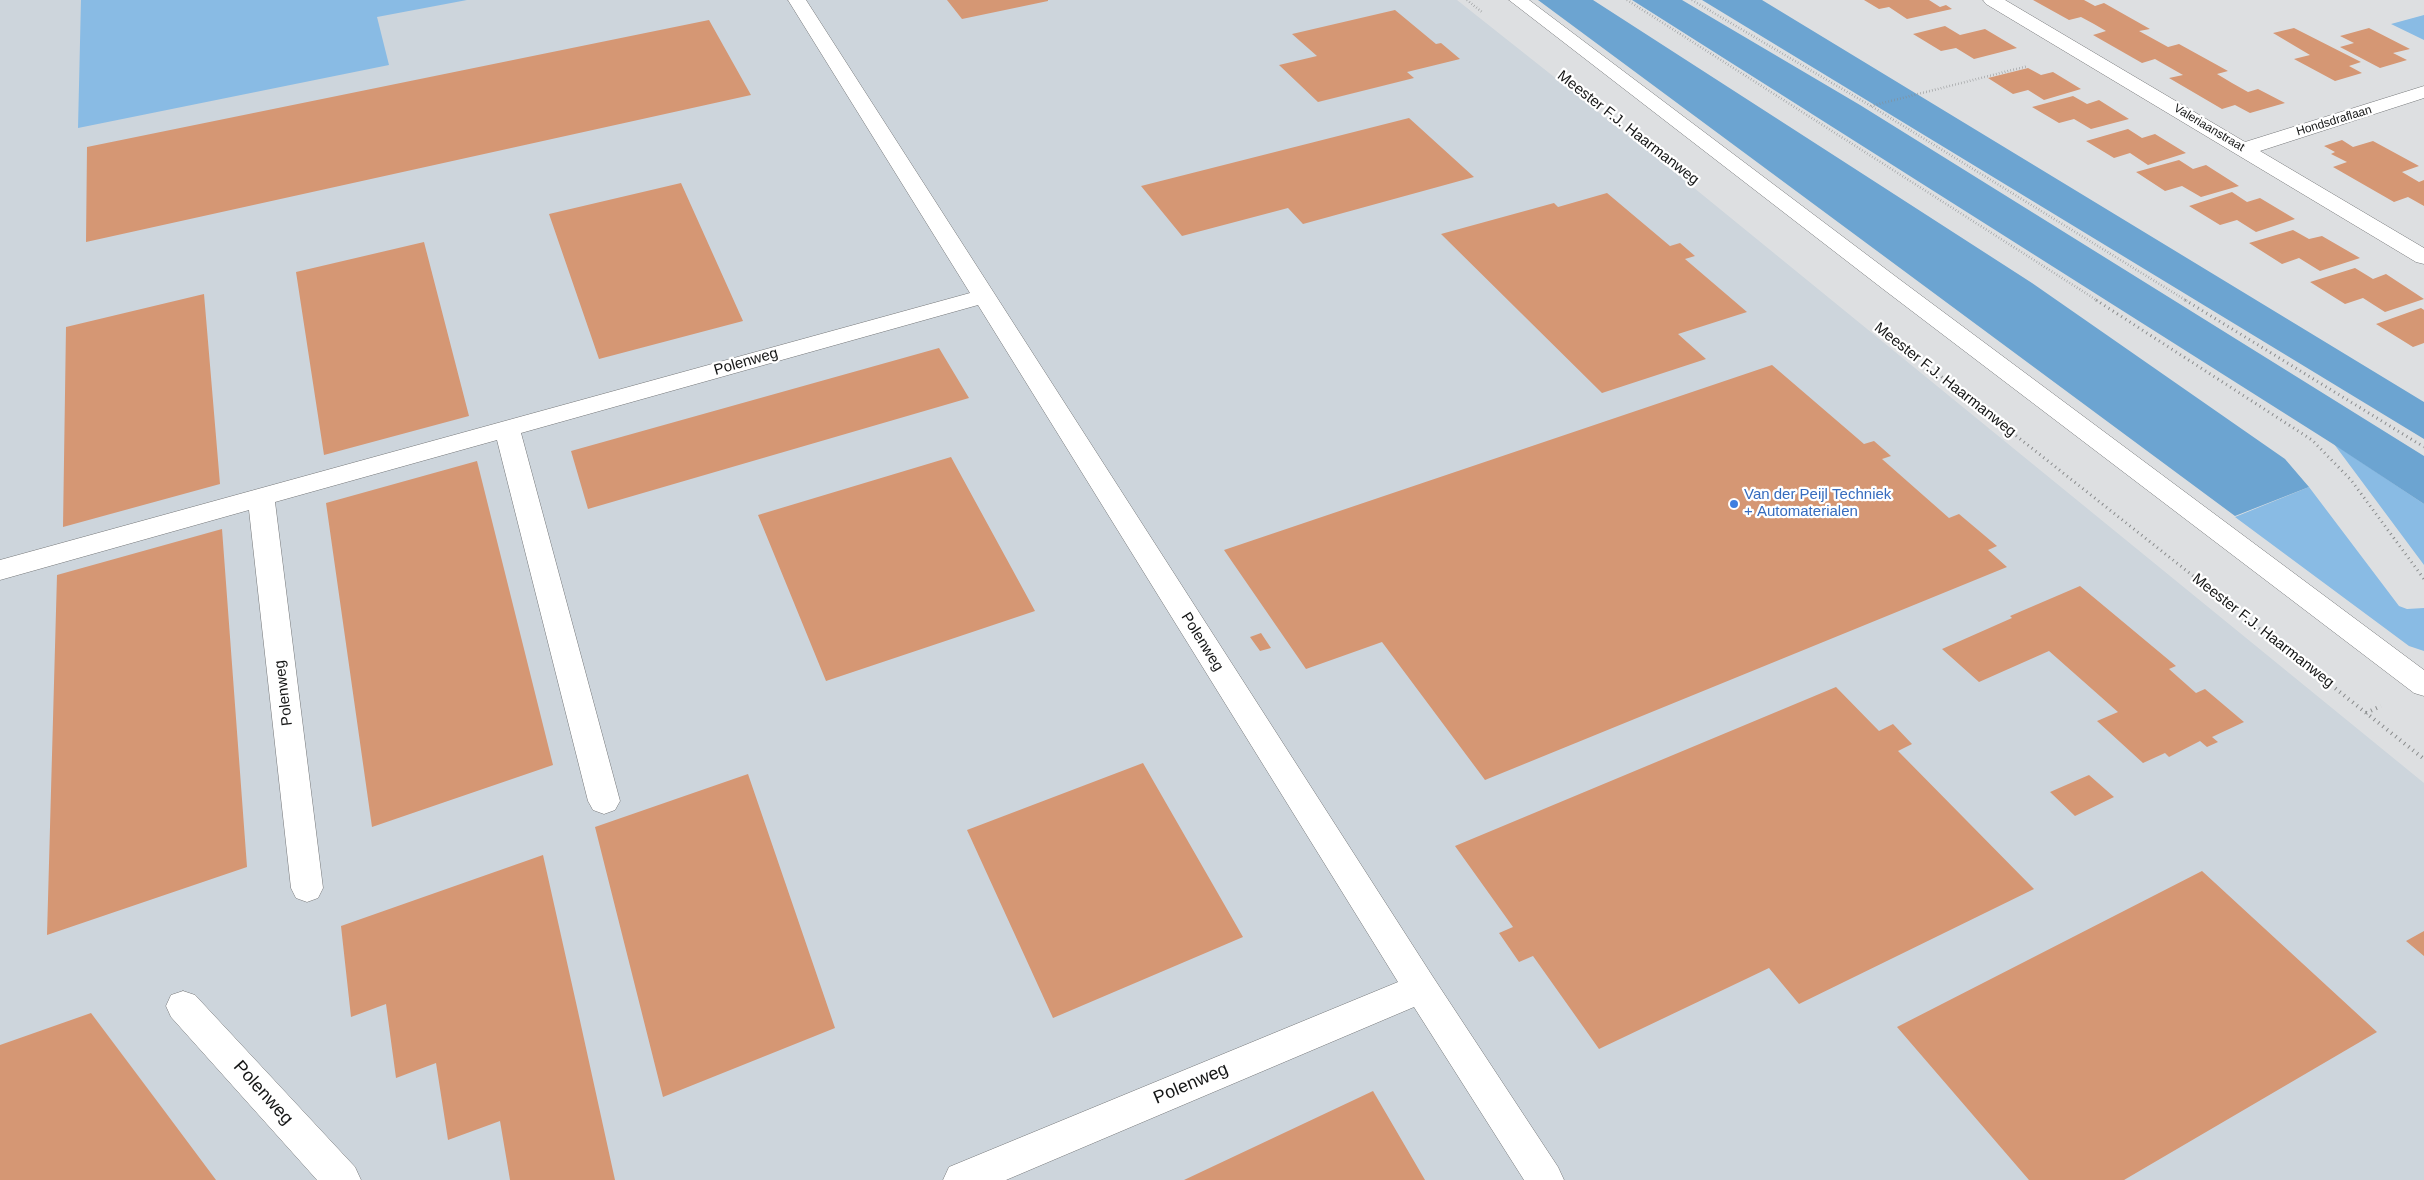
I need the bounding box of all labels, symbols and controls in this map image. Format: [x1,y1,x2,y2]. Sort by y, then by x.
street label: Meester F.J. Haarmanweg [1553,67,1703,189]
street label: Valeriaanstraat [2171,101,2247,155]
street label: Hondsdraflaan [2295,103,2373,139]
street label: Meester F.J. Haarmanweg [1870,319,2020,441]
street label: Polenweg [712,344,780,380]
place label: Van der Peijl Techniek + Automaterialen [1744,486,1891,521]
marker: Van der Peijl Techniek + Automaterialen [1728,498,1740,510]
street label: Meester F.J. Haarmanweg [2188,570,2338,692]
street label: Polenweg [1177,609,1227,675]
street label: Polenweg [271,659,297,727]
street label: Polenweg [229,1056,297,1130]
street label: Polenweg [1150,1059,1232,1109]

